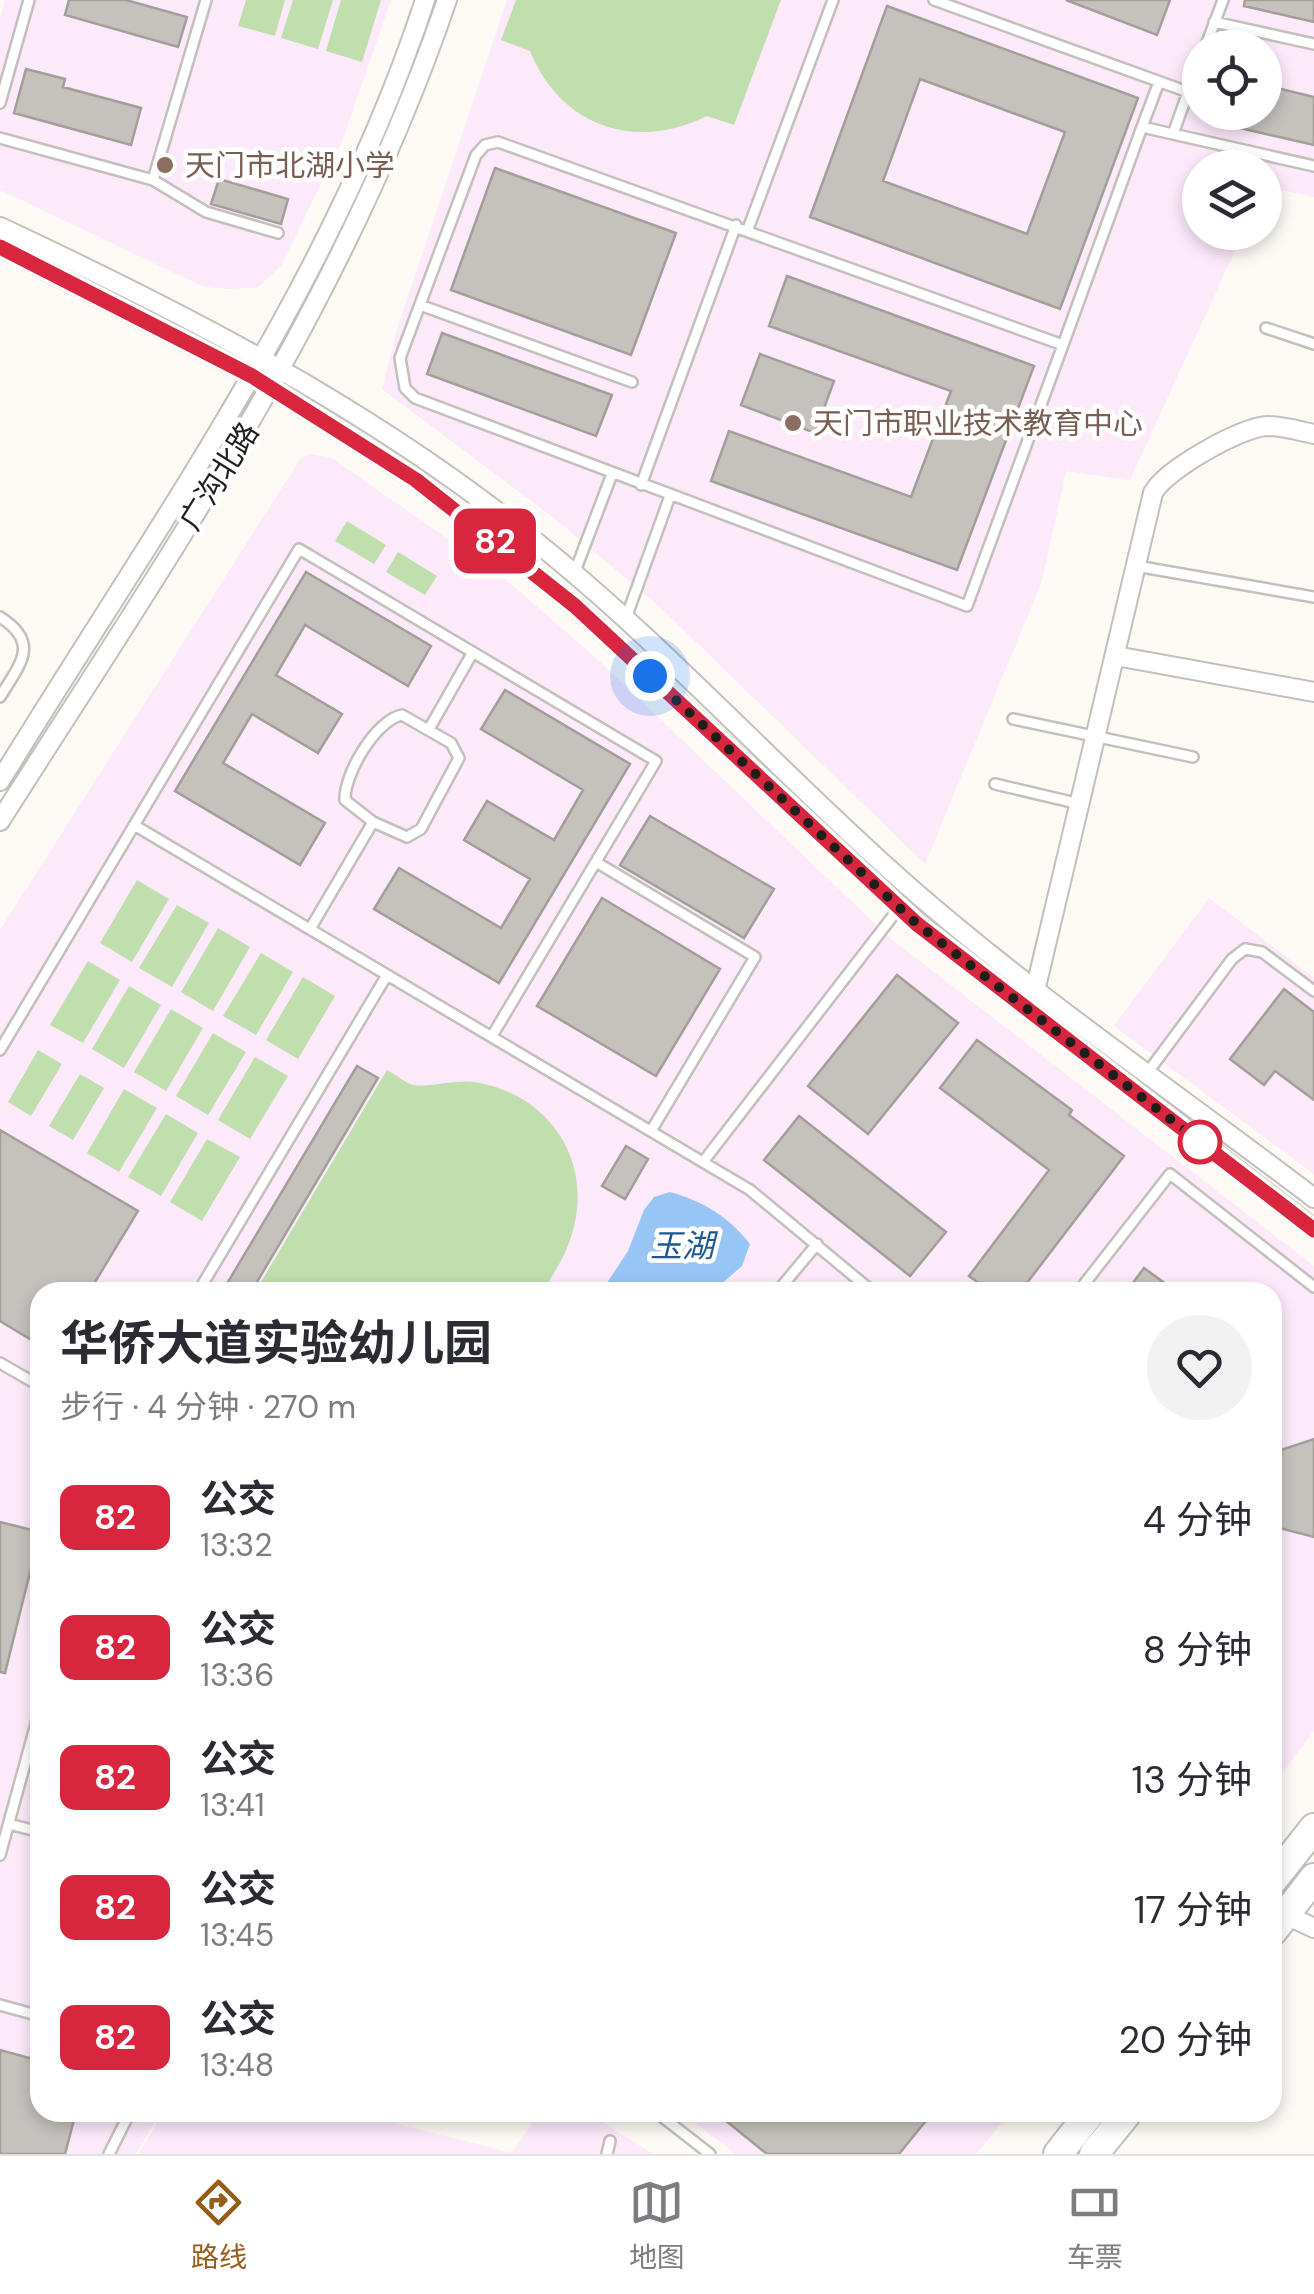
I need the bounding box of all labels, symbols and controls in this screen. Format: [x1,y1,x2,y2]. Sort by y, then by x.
map controls [1182,30,1282,250]
button: locate [1182,30,1282,130]
place label: 天门市北湖小学 [185,146,395,185]
button: layers [1182,150,1282,250]
marker: 天门市北湖小学 [154,154,176,176]
place label: 天门市职业技术教育中心 [813,404,1143,443]
marker: 天门市职业技术教育中心 [782,412,804,434]
street label: 广沟北路 [171,415,267,537]
line badge: 82 [450,508,540,574]
text: 82 [474,518,516,564]
your location [625,651,675,701]
unlabelled marker [1179,1121,1221,1163]
water label: 玉湖 [650,1225,719,1267]
text: 华侨大道实验幼儿园 [60,1312,492,1375]
button: heart [1147,1315,1252,1420]
text: 步行 · 4 分钟 · 270 m [60,1386,356,1428]
text: 公交 [200,1474,276,1524]
text: 82 [94,1494,136,1540]
text: 4 分钟 [1143,1495,1252,1545]
text: 13:32 [200,1524,273,1566]
text: 公交 [200,1604,276,1654]
text: 82 [94,1624,136,1670]
text: 8 分钟 [1143,1625,1252,1675]
text: 13:36 [200,1654,274,1696]
text: 公交 [200,1734,276,1784]
text: 82 [94,1754,136,1800]
text: 13 分钟 [1132,1755,1252,1805]
text: 13:41 [200,1784,265,1826]
text: 公交 [200,1864,276,1914]
text: 82 [94,1884,136,1930]
text: 17 分钟 [1134,1885,1252,1935]
text: 13:45 [200,1914,274,1956]
text: 公交 [200,1994,276,2044]
text: 82 [94,2014,136,2060]
text: 20 分钟 [1118,2015,1252,2065]
text: 13:48 [200,2044,274,2086]
tab: 路线 [191,2175,247,2276]
tab: 地图 [629,2175,685,2276]
tab: 车票 [1067,2175,1123,2276]

